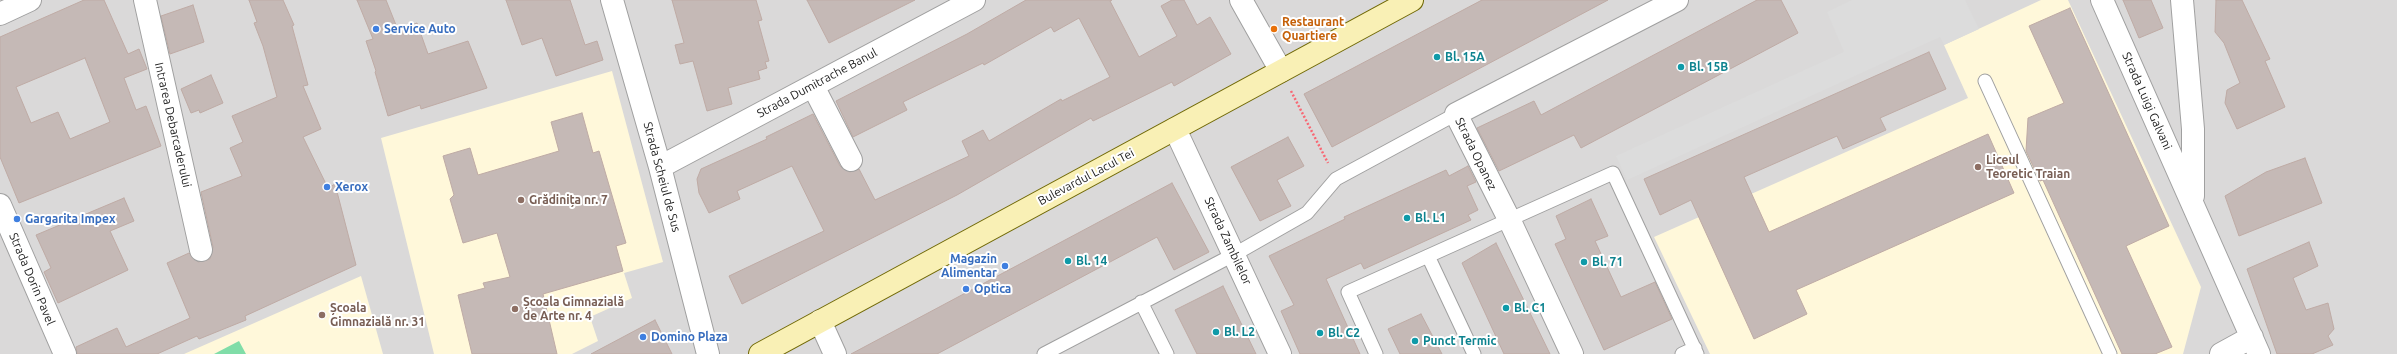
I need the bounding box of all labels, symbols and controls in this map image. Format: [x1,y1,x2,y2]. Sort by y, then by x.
place label: Restaurant Quartiere [1282,15,1344,43]
place label: Service Auto [384,22,456,36]
marker: Service Auto [371,24,381,34]
marker: Restaurant Quartiere [1269,24,1279,34]
street label: Strada Dumitrache Banul [754,45,880,121]
place label: Bl. 15A [1445,50,1485,64]
street label: Strada Luigi Galvani [2119,50,2175,152]
marker: Bl. 15A [1432,52,1442,62]
place label: Bl. 15B [1689,60,1728,74]
street label: Intrarea Debarcaderului [152,61,194,189]
marker: Bl. 15B [1676,62,1686,72]
street label: Strada Opanez [1452,115,1500,193]
street label: Strada Scheiul de Sus [640,120,684,234]
street label: Bulevardul Lacul Tei [1035,146,1137,208]
place label: Liceul Teoretic Traian [1986,153,2070,181]
marker: Liceul Teoretic Traian [1973,162,1983,172]
place label: Xerox [335,180,368,194]
marker: Xerox [322,182,332,192]
place label: Grădinița nr. 7 [529,193,608,207]
marker: Grădinița nr. 7 [516,195,526,205]
street label: Strada Zambilelor [1201,195,1255,287]
place label: Bl. L1 [1415,211,1446,225]
place label: Gargarita Impex [25,212,115,226]
marker: Bl. L1 [1402,213,1412,223]
marker: Gargarita Impex [12,214,22,224]
street label: Strada Dorin Pavel [6,231,58,327]
place label: Magazin Alimentar [941,252,997,280]
place label: Bl. 14 [1076,254,1107,268]
place label: Bl. 71 [1592,255,1623,269]
marker: Bl. 14 [1063,256,1073,266]
marker: Bl. 71 [1579,257,1589,267]
marker: Magazin Alimentar [1000,261,1010,271]
place label: Optica [974,282,1011,296]
marker: Optica [961,284,971,294]
place label: Școala Gimnazială de Arte nr. 4 [523,295,624,323]
place label: Școala Gimnazială nr. 31 [330,301,425,329]
place label: Bl. C1 [1514,301,1546,315]
marker: Bl. C1 [1501,303,1511,313]
marker: Școala Gimnazială de Arte nr. 4 [510,304,520,314]
marker: Școala Gimnazială nr. 31 [317,310,327,320]
place label: Bl. L2 [1224,325,1255,339]
place label: Bl. C2 [1328,326,1360,340]
marker: Bl. L2 [1211,327,1221,337]
marker: Bl. C2 [1315,328,1325,338]
place label: Domino Plaza [651,330,728,344]
marker: Domino Plaza [638,332,648,342]
place label: Punct Termic [1423,334,1496,348]
marker: Punct Termic [1410,336,1420,346]

